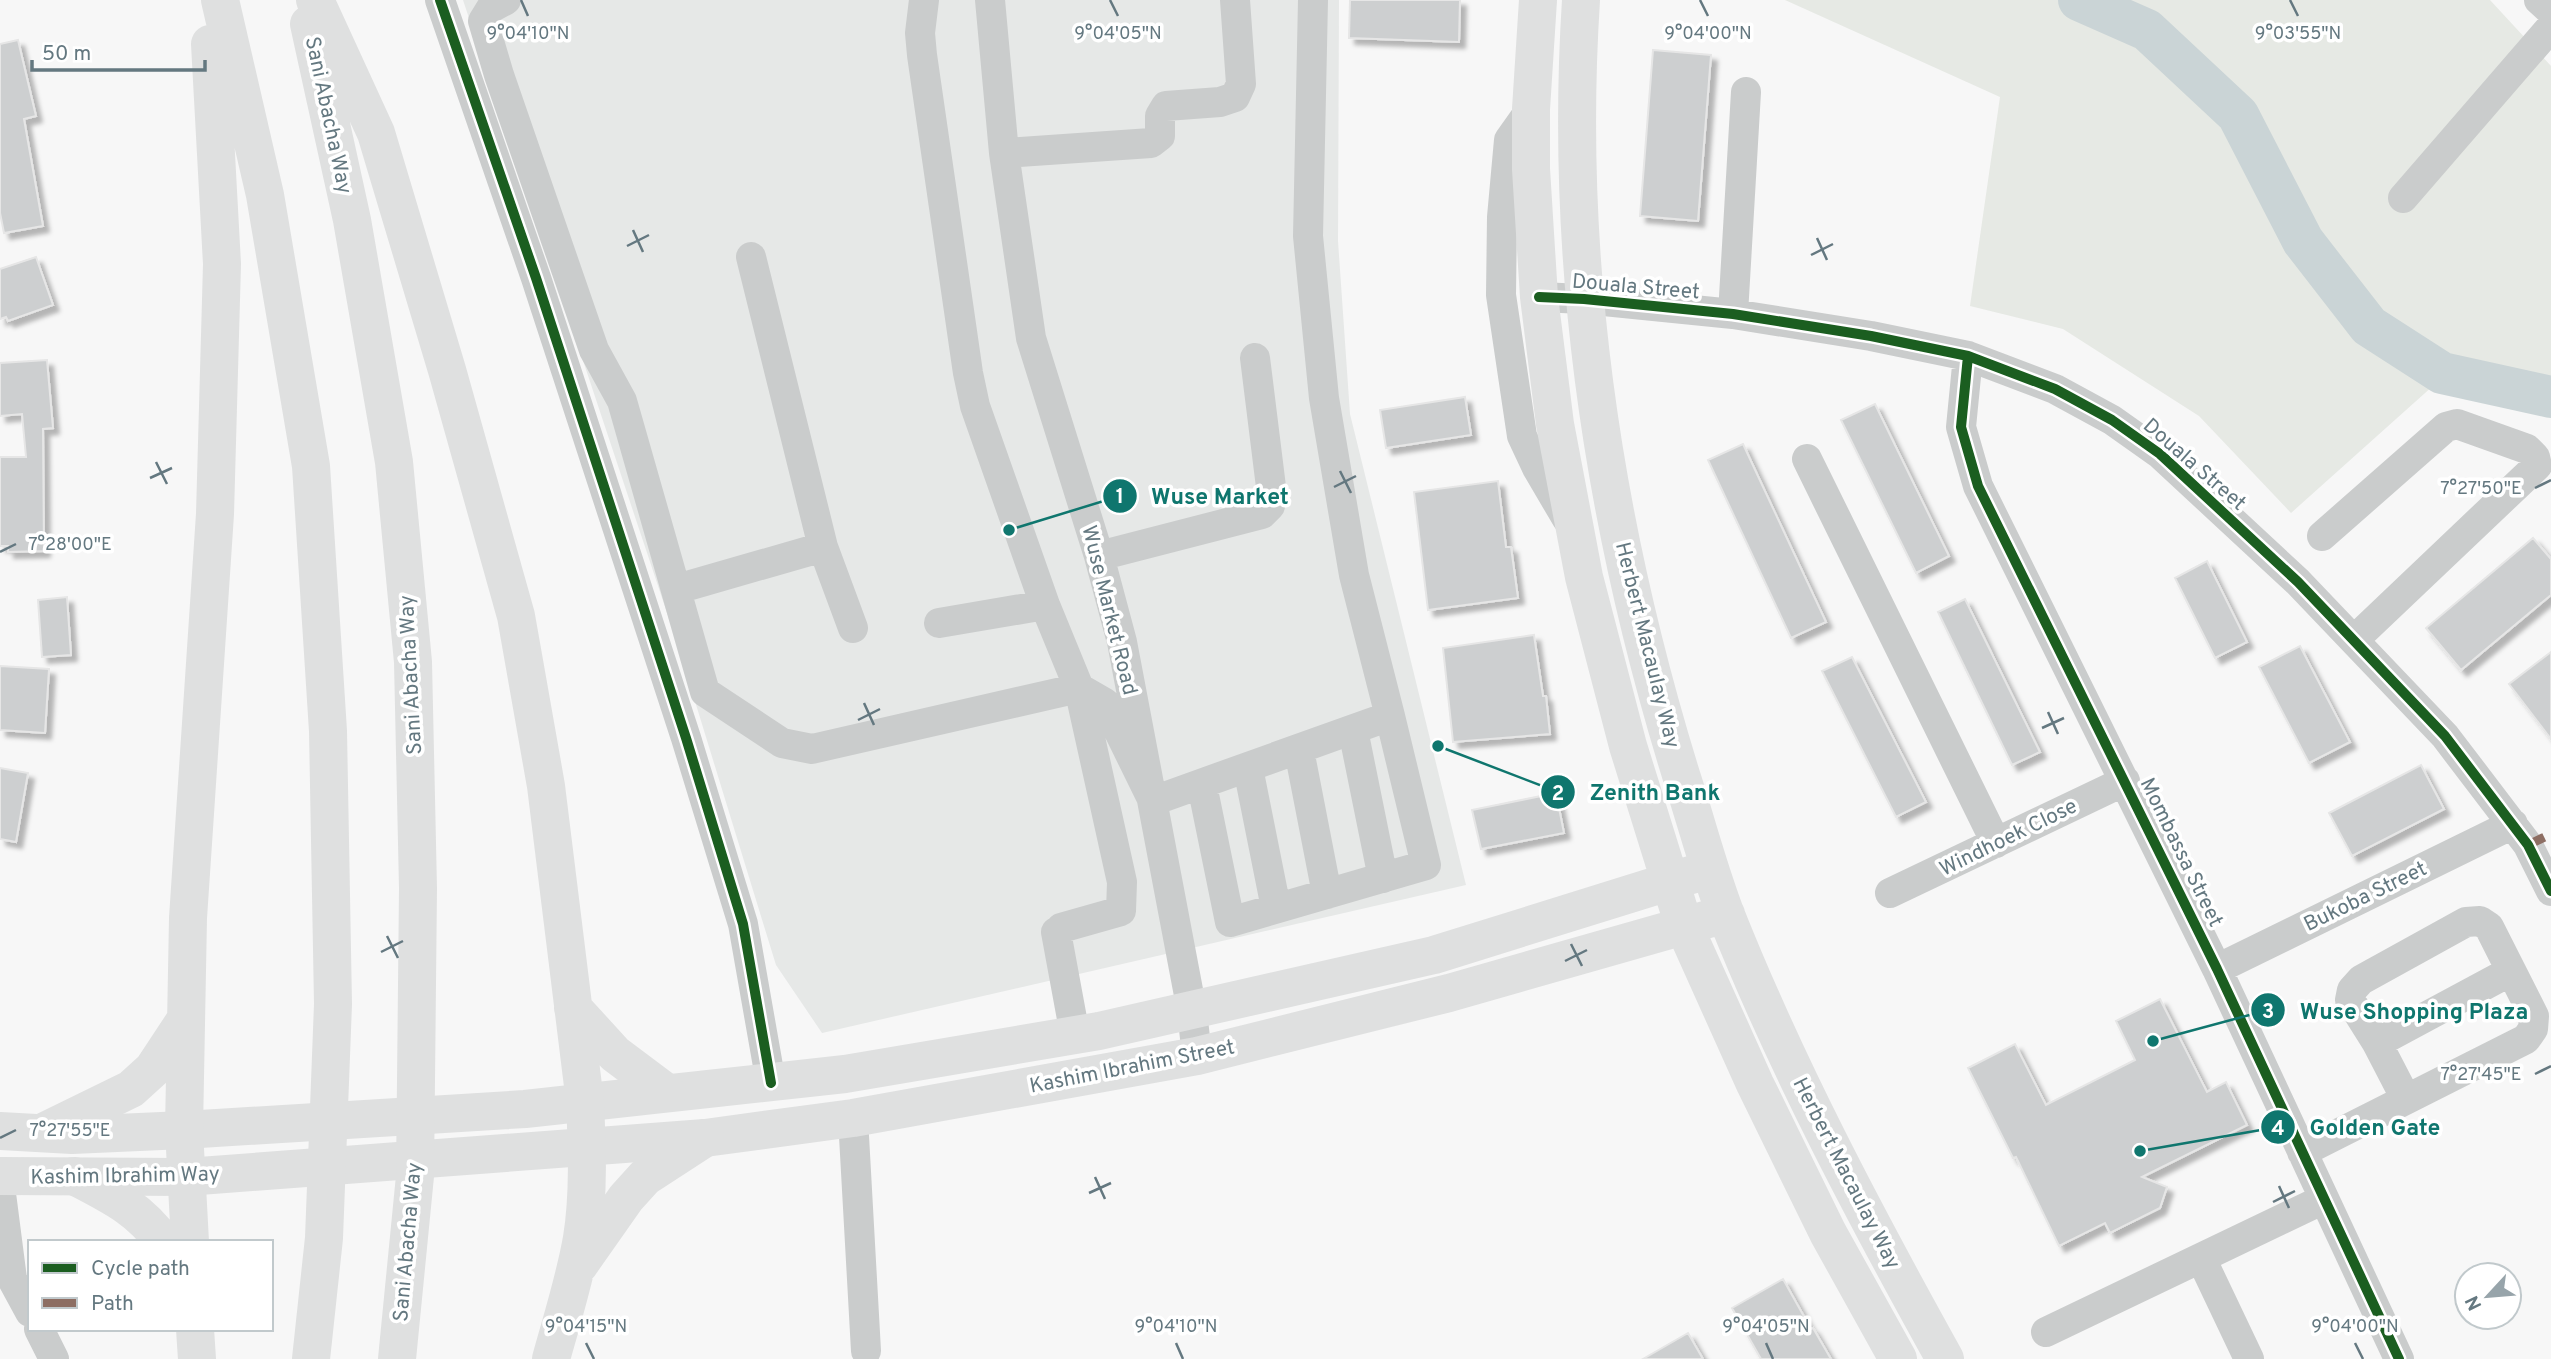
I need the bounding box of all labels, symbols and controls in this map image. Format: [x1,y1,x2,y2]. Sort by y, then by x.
text: 9°04'10"N [487,23,569,46]
text: 9°04'05"N [1074,23,1162,46]
text: 9°04'00"N [1664,23,1752,46]
text: 9°03'55"N [2255,23,2341,46]
scale bar [32,28,205,72]
street label: Sani Abacha Way [298,34,357,196]
text: 50 m [42,41,91,68]
street label: Douala Street [1571,268,1701,307]
street label: Douala Street [2137,413,2251,517]
callout: Wuse Market [1102,474,1303,518]
text: 7°27'50"E [2440,478,2522,501]
text: 1 [1116,484,1124,511]
text: Wuse Market [1151,484,1289,513]
street label: Wuse Market Road [1074,523,1143,698]
text: 7°28'00"E [28,534,112,557]
street label: Herbert Macaulay Way [1608,540,1685,751]
street label: Sani Abacha Way [394,594,429,756]
callout: Zenith Bank [1541,770,1735,814]
street label: Mombassa Street [2133,774,2228,932]
text: Zenith Bank [1590,780,1720,809]
text: 2 [1552,781,1564,808]
street label: Windhoek Close [1935,793,2082,883]
street label: Bukoba Street [2300,856,2432,939]
callout: Wuse Shopping Plaza [2251,988,2542,1032]
text: 3 [2262,999,2274,1026]
text: Wuse Shopping Plaza [2300,999,2528,1028]
street label: Kashim Ibrahim Street [1027,1034,1237,1101]
text: 7°27'45"E [2440,1064,2522,1087]
street label: Herbert Macaulay Way [1786,1073,1906,1274]
callout: Golden Gate [2261,1105,2455,1149]
text: Golden Gate [2310,1115,2440,1144]
text: 4 [2271,1116,2285,1143]
text: 7°27'55"E [29,1120,111,1143]
street label: Kashim Ibrahim Way [30,1161,220,1192]
street label: Sani Abacha Way [388,1161,429,1323]
legend [28,1240,273,1331]
text: Cycle path [91,1256,190,1283]
north arrow [2453,1261,2523,1331]
text: Path [91,1291,134,1318]
text: N [2461,1291,2488,1314]
text: 9°04'15"N [545,1316,627,1339]
text: 9°04'10"N [1135,1316,1217,1339]
text: 9°04'05"N [1722,1316,1810,1339]
text: 9°04'00"N [2311,1316,2399,1339]

